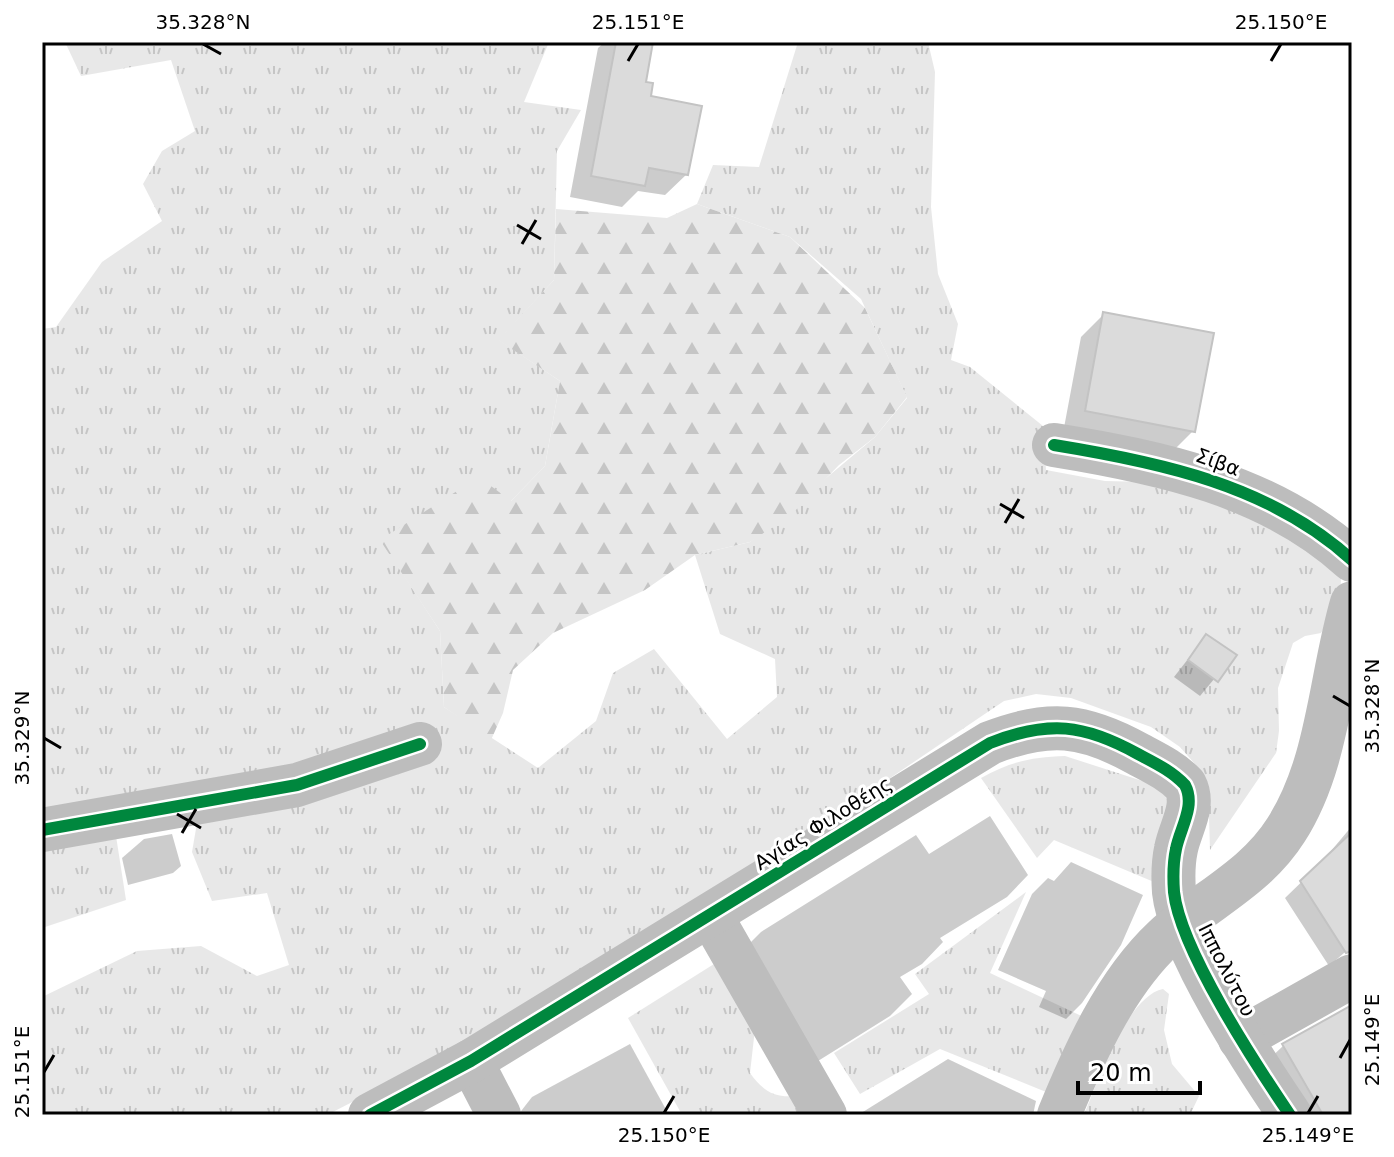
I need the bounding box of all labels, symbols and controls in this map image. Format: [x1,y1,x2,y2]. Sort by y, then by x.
text: 35.328°N [156,10,250,34]
text: 25.151°E [592,10,684,34]
text: 25.150°E [1235,10,1327,34]
street label: Σίβα [1193,443,1243,481]
text: 35.328°N [1360,659,1384,753]
text: 35.329°N [10,691,34,785]
street label: Αγίας Φιλοθέης [750,771,896,875]
street label: Ιππολύτου [1193,919,1261,1021]
text: 25.149°E [1360,994,1384,1086]
text: 25.151°E [10,1026,34,1118]
scale bar [1078,1045,1200,1095]
text: 20 m [1090,1059,1152,1087]
text: 25.150°E [618,1123,710,1147]
text: 25.149°E [1262,1123,1354,1147]

